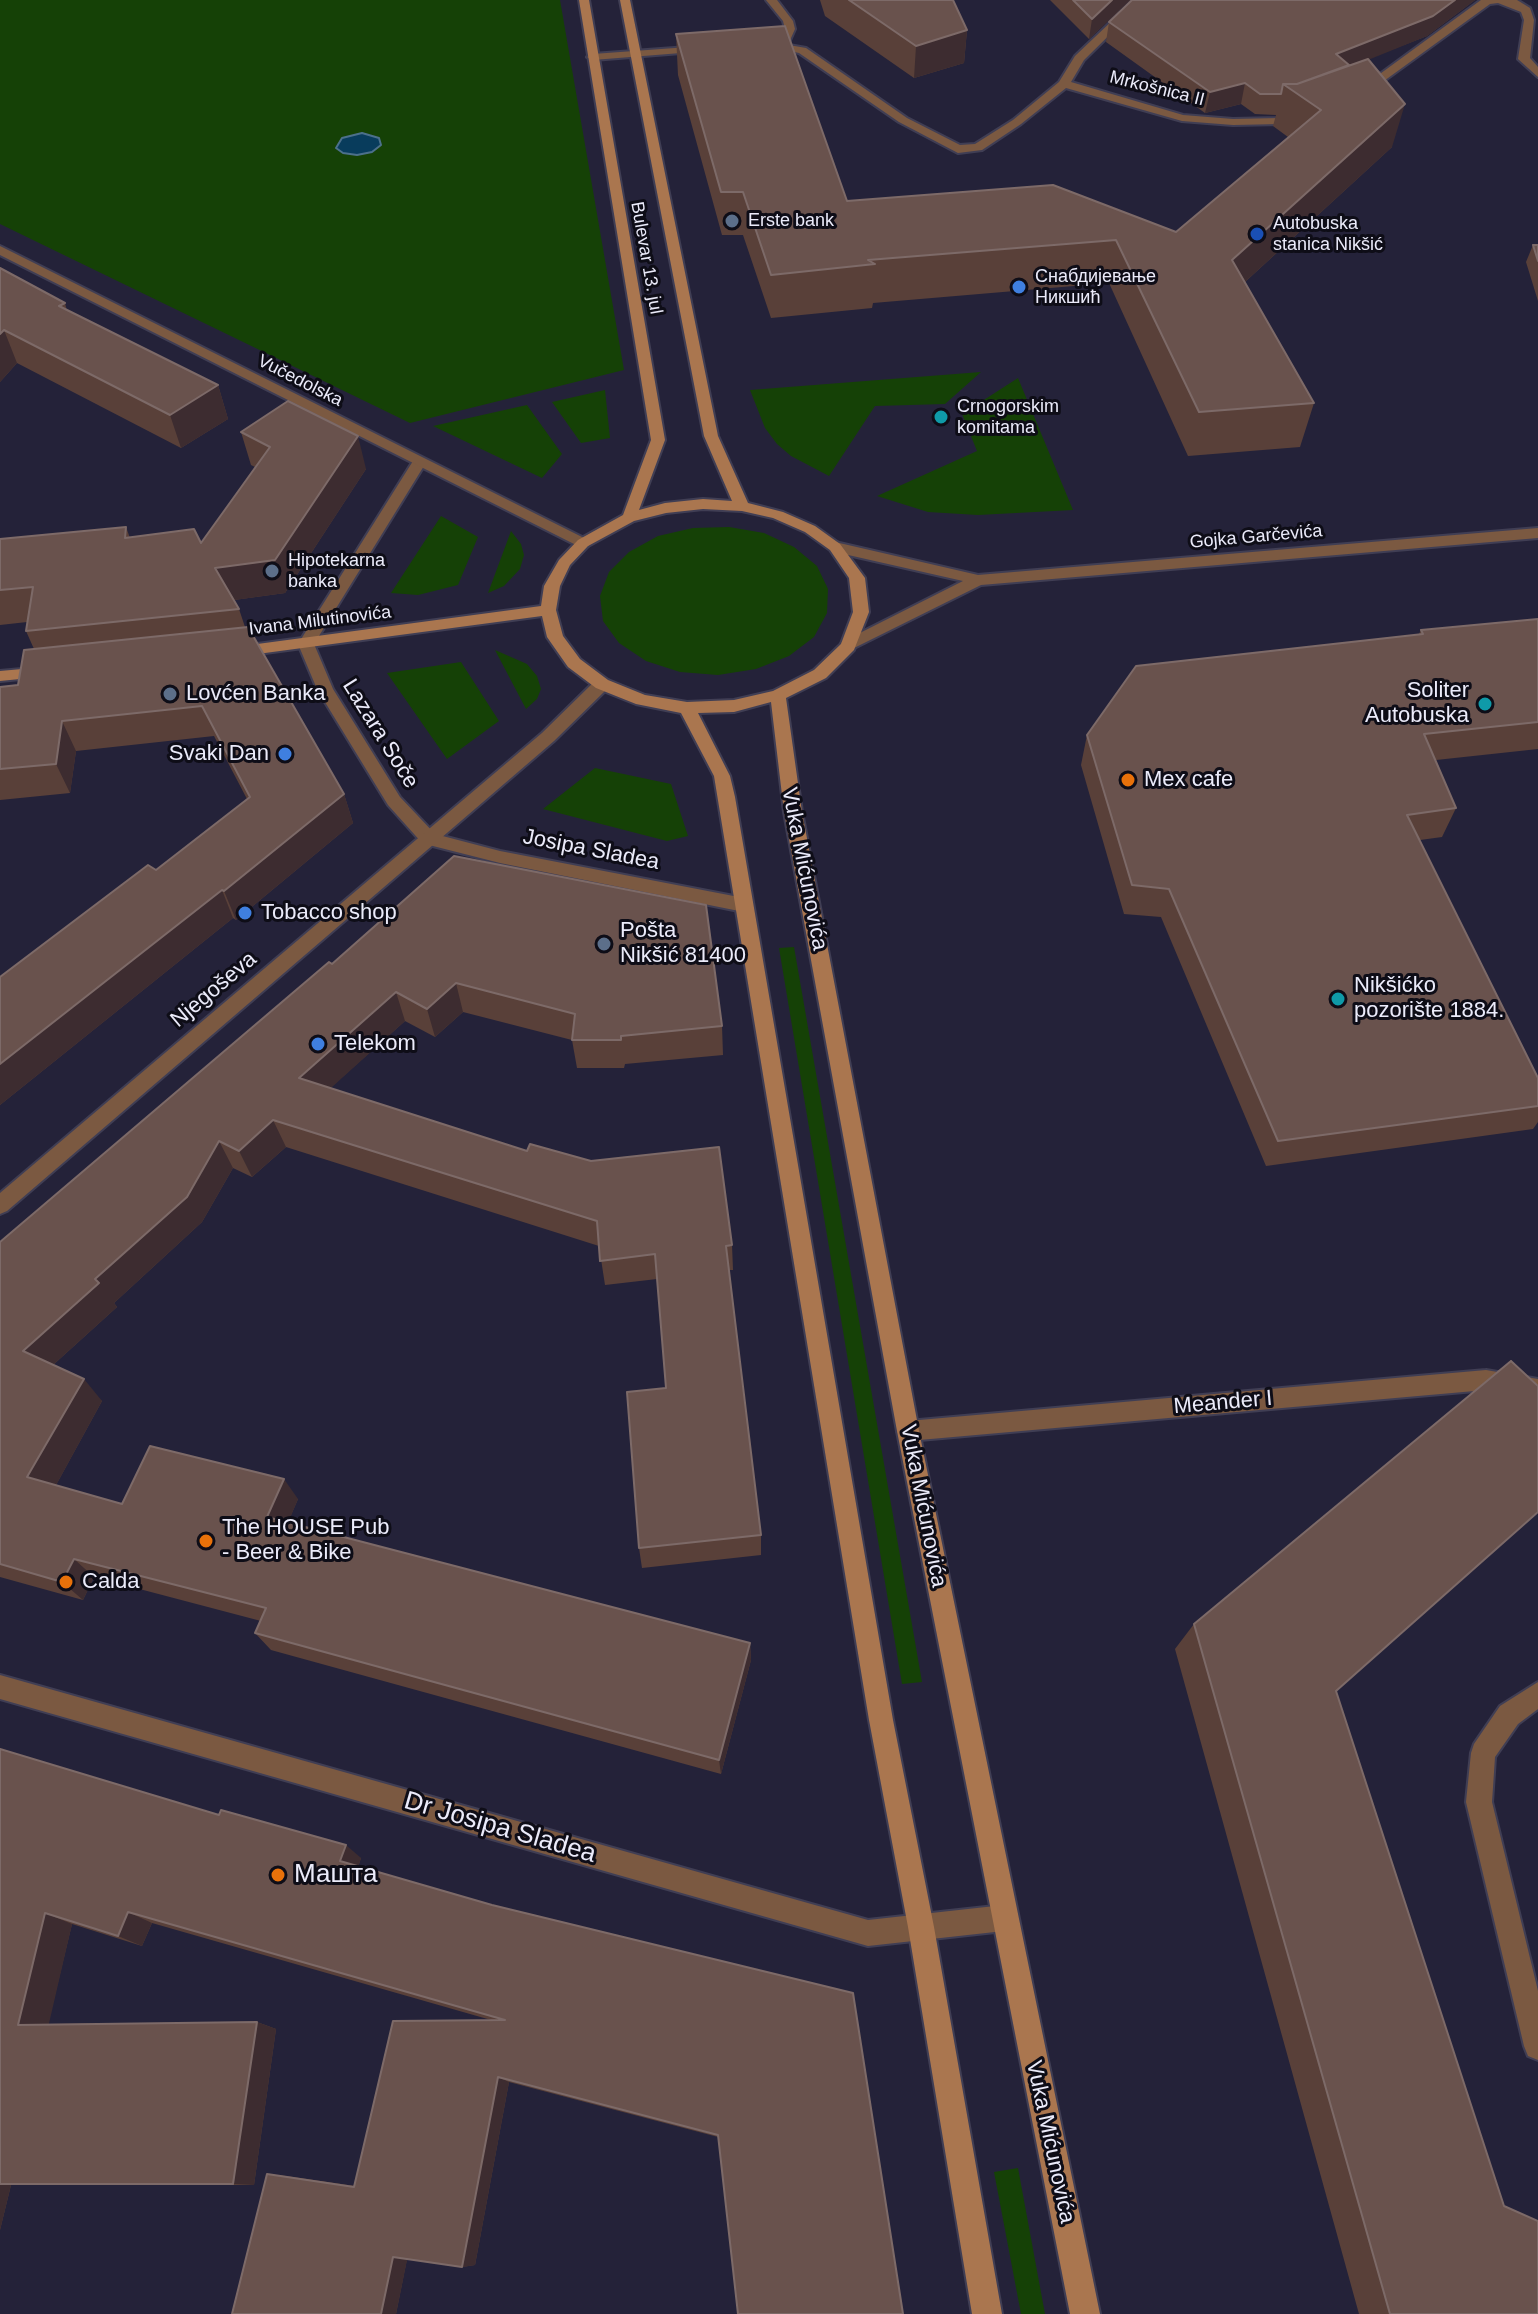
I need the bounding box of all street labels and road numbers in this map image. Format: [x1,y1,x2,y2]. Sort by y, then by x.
street label: Mrkošnica II [1107,67,1207,111]
street label: Bulevar 13. jul [625,200,667,316]
street label: Vučedolska [254,350,346,412]
street label: Gojka Garčevića [1189,520,1323,554]
street label: Ivana Milutinovića [248,602,392,640]
street label: Lazara Soče [336,675,424,793]
street label: Vuka Mićunovića [775,785,833,953]
street label: Josipa Sladea [521,824,661,876]
street label: Njegoševa [166,946,262,1034]
street label: Meander I [1173,1386,1273,1420]
street label: Vuka Mićunovića [894,1422,952,1590]
street label: Dr Josipa Sladea [401,1786,599,1870]
street label: Vuka Mićunovića [1020,2058,1080,2226]

